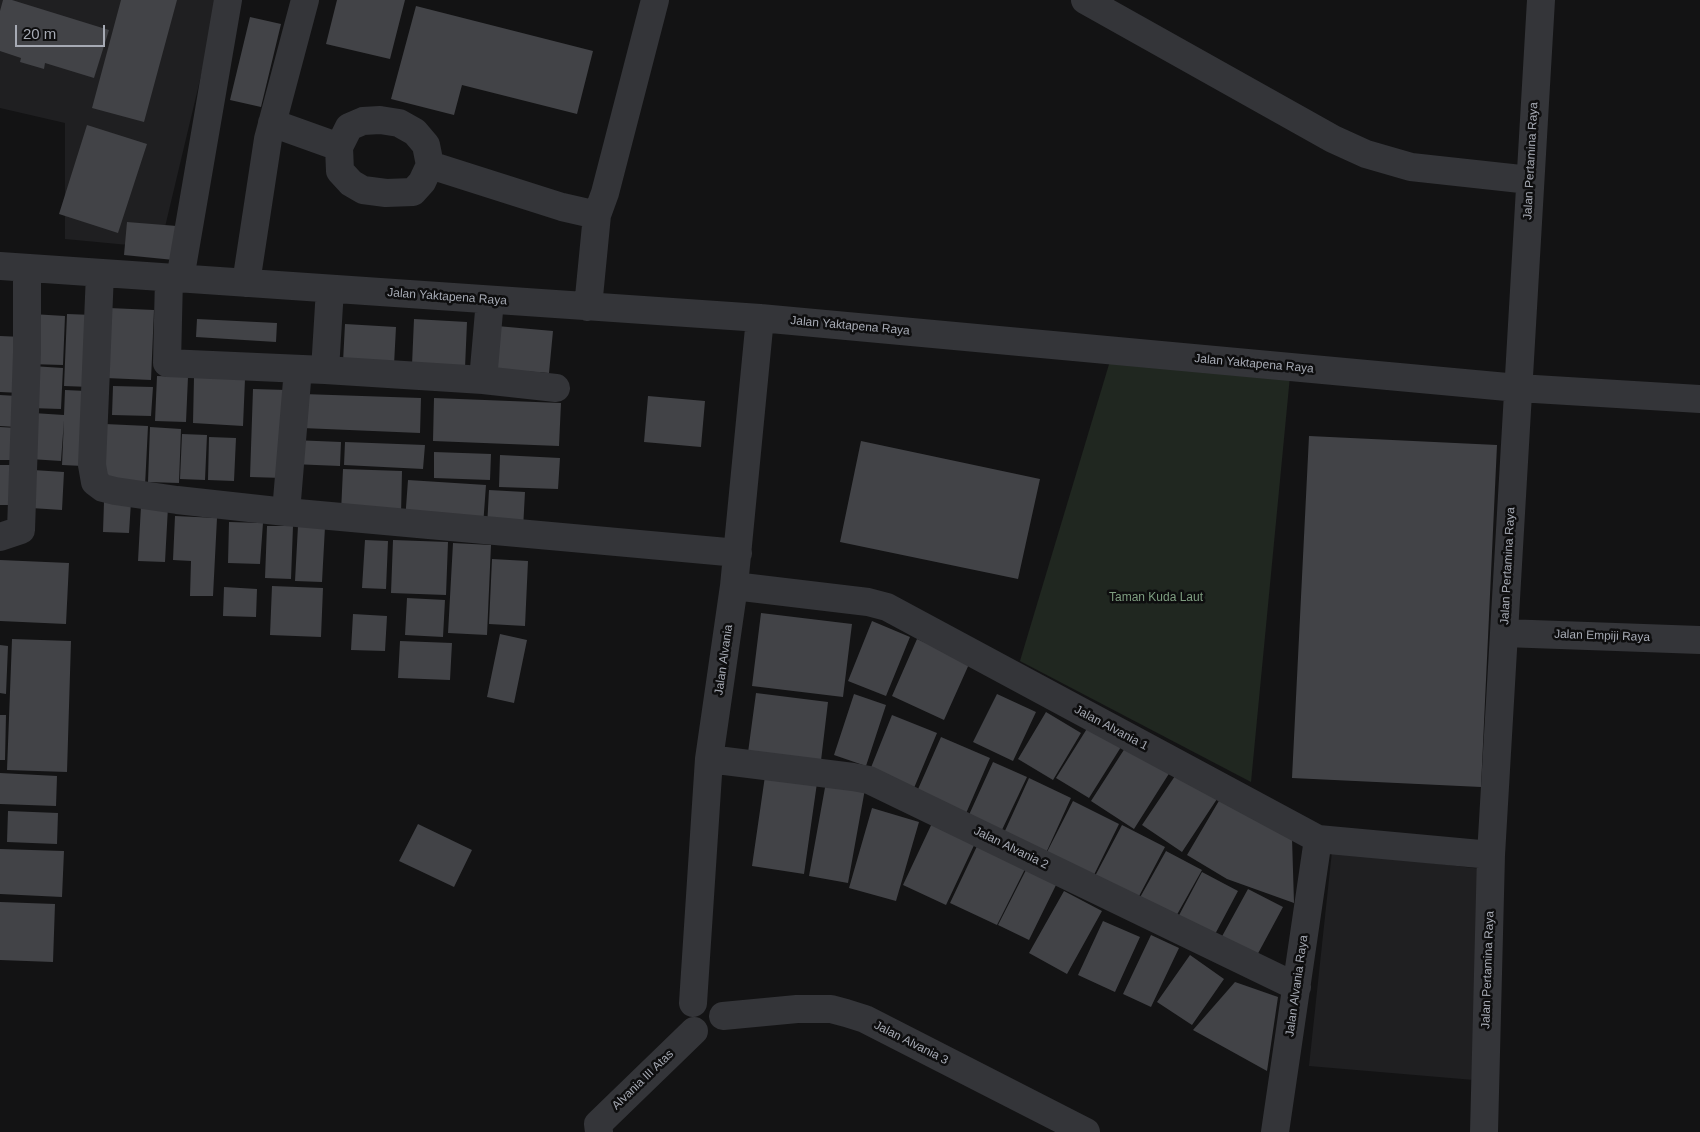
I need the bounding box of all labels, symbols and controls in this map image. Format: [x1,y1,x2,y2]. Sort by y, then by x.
scale bar [18,15,108,47]
text: 20 m [23,25,56,42]
street label: Jalan Pertamina Raya [1521,102,1541,220]
street label: Jalan Yaktapena Raya [387,286,507,308]
street label: Jalan Yaktapena Raya [790,314,910,338]
street label: Jalan Yaktapena Raya [1194,352,1314,376]
street label: Jalan Pertamina Raya [1498,507,1518,625]
park label: Taman Kuda Laut [1109,591,1203,605]
street label: Jalan Alvania [712,624,736,696]
street label: Jalan Empiji Raya [1554,627,1650,645]
street label: Jalan Alvania 1 [1072,703,1150,753]
street label: Jalan Alvania 2 [971,824,1051,872]
street label: Jalan Pertamina Raya [1479,911,1497,1029]
street label: Jalan Alvania Raya [1283,934,1311,1038]
street label: Jalan Alvania 3 [871,1018,951,1068]
street label: Alvania III Atas [609,1047,677,1113]

